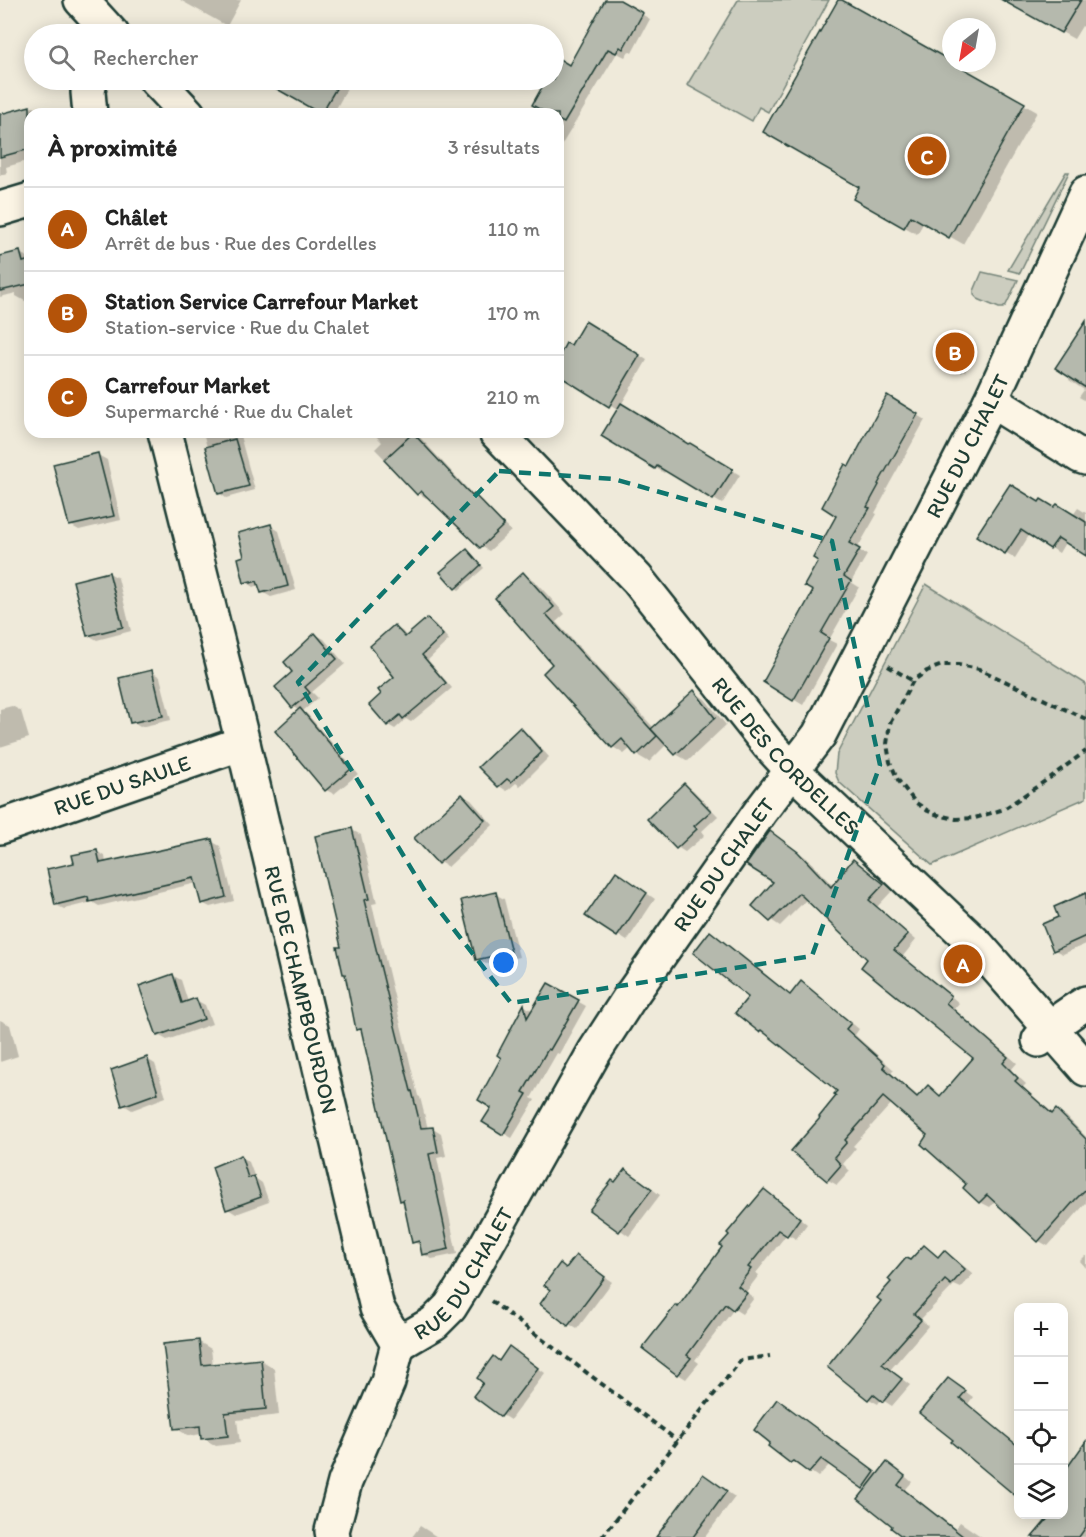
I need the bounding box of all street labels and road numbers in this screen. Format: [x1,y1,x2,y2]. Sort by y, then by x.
street label: RUE DU CHALET [919,369,1015,522]
street label: RUE DES CORDELLES [706,671,865,840]
street label: RUE DU SAULE [50,749,194,821]
street label: RUE DU CHALET [667,791,780,937]
street label: RUE DE CHAMPBOURDON [259,863,344,1116]
street label: RUE DU CHALET [409,1201,519,1346]

